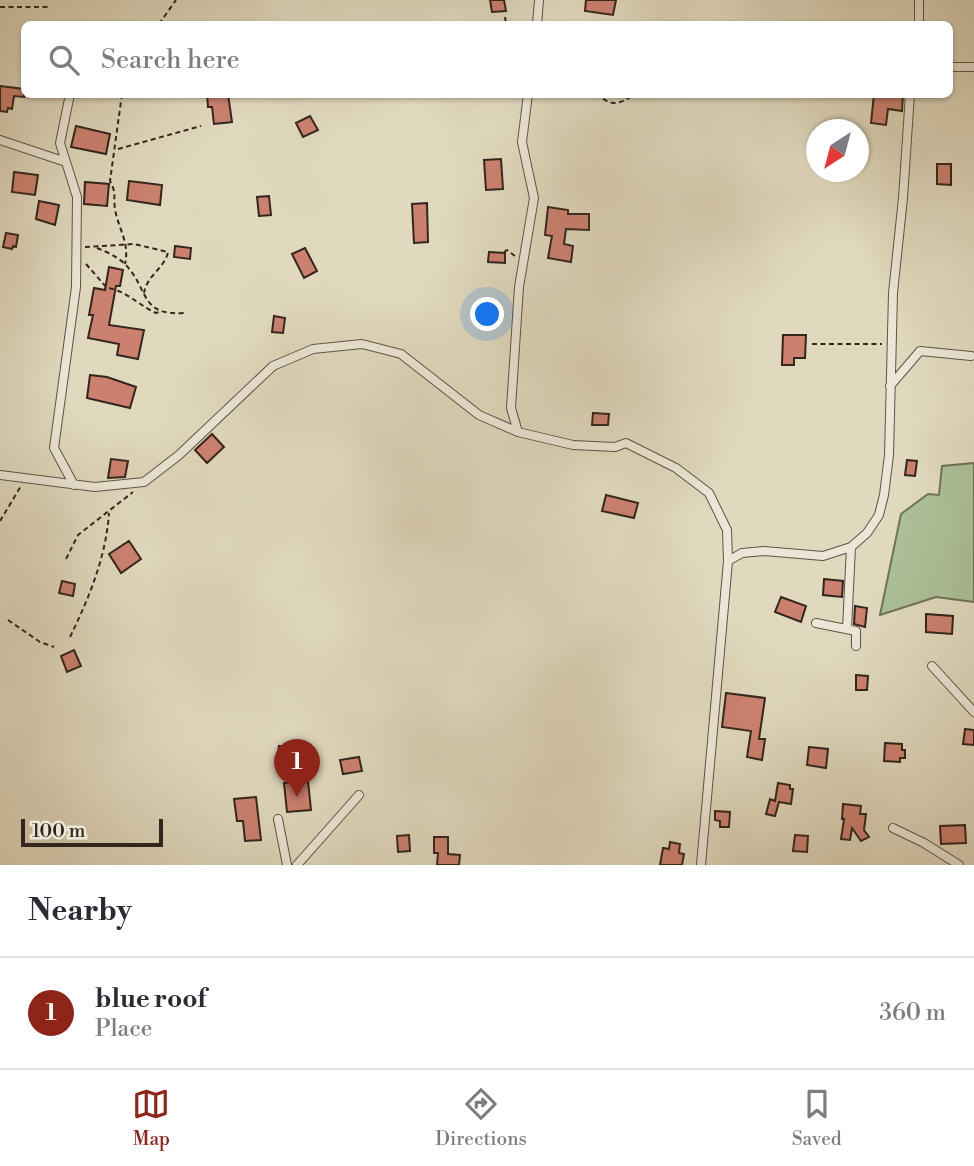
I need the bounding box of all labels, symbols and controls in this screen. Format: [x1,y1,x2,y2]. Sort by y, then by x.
search box [21,21,953,98]
icon: search [45,41,83,79]
text: Search here [101,44,240,76]
north arrow [806,119,869,182]
your location [470,297,504,331]
pin: 1 [274,739,320,797]
scale bar [21,816,163,848]
text: 100 m [32,819,85,843]
text: Nearby [28,892,132,930]
text: blue roof [95,983,206,1015]
text: 1 [45,999,57,1027]
text: 360 m [879,999,946,1027]
text: Place [95,1015,152,1043]
tab: Map [132,1085,170,1151]
tab: Directions [435,1085,527,1151]
tab: Saved [792,1085,842,1151]

